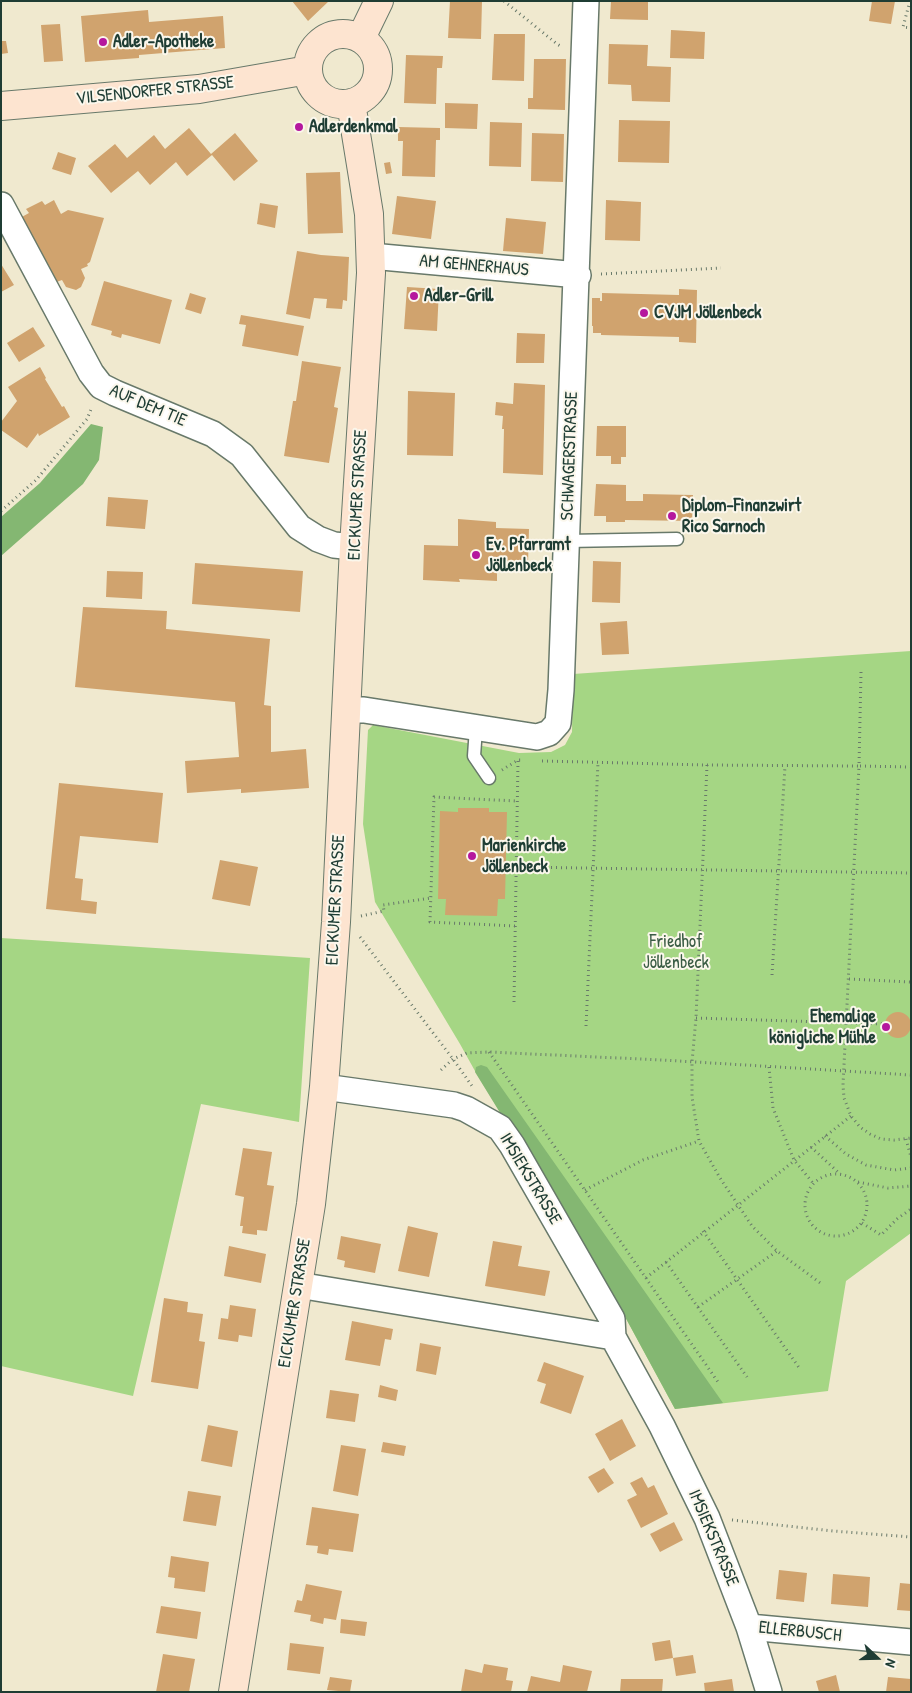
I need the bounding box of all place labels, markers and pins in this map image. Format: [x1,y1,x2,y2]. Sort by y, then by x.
place label: Adler-Apotheke [113,31,214,53]
marker: Adler-Apotheke [97,36,109,48]
place label: Adlerdenkmal [309,116,398,138]
marker: Adlerdenkmal [293,121,305,133]
place label: Adler-Grill [424,285,493,307]
marker: Adler-Grill [408,290,420,302]
place label: CVJM Jöllenbeck [654,302,761,324]
marker: CVJM Jöllenbeck [638,307,650,319]
place label: Diplom-Finanzwirt Rico Sarnoch [682,495,801,538]
marker: Diplom-Finanzwirt Rico Sarnoch [666,510,678,522]
place label: Ev. Pfarramt Jöllenbeck [486,534,571,576]
marker: Ev. Pfarramt Jöllenbeck [470,549,482,561]
place label: Marienkirche Jöllenbeck [482,835,566,878]
marker: Marienkirche Jöllenbeck [466,850,478,862]
place label: Ehemalige königliche Mühle [769,1006,876,1048]
marker: Ehemalige königliche Mühle [880,1021,892,1033]

